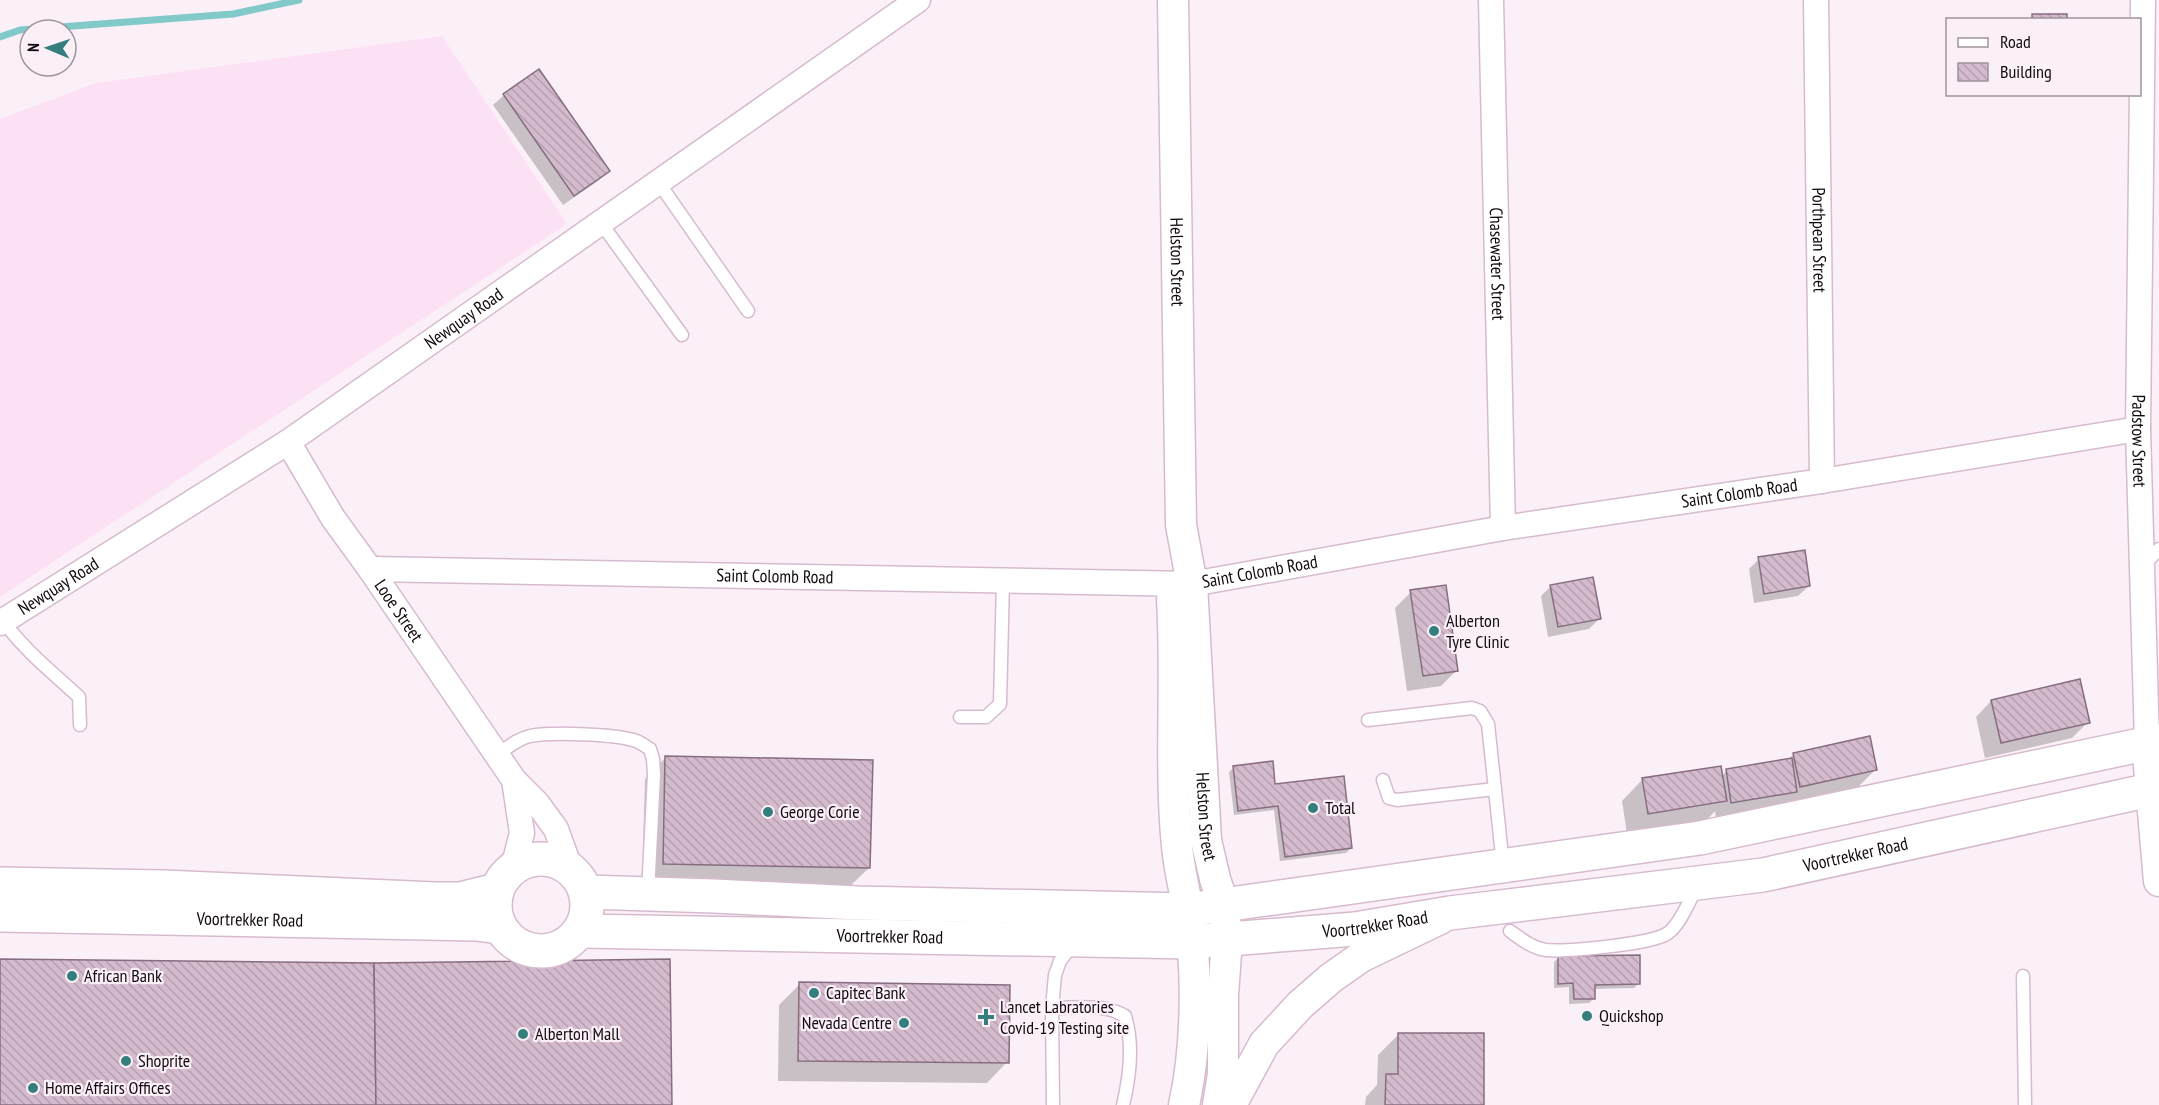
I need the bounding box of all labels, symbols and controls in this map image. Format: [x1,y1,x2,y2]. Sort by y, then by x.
north arrow [18,18,78,78]
legend [1946,18,2141,96]
text: Road [2000,30,2031,53]
text: N [23,43,43,52]
text: Building [2000,60,2052,83]
street label: Porthpean Street [1807,187,1832,293]
street label: Chasewater Street [1485,207,1510,321]
street label: Helston Street [1165,217,1190,307]
street label: Newquay Road [420,283,507,354]
street label: Padstow Street [2127,395,2152,488]
street label: Saint Colomb Road [1680,473,1799,513]
street label: Saint Colomb Road [1200,550,1319,593]
street label: Newquay Road [13,552,103,620]
street label: Saint Colomb Road [716,563,834,588]
street label: Looe Street [370,575,428,646]
place label: Alberton Tyre Clinic [1446,609,1510,653]
marker: Alberton Tyre Clinic [1427,624,1441,638]
street label: Helston Street [1191,771,1222,863]
place label: Total [1325,796,1356,819]
place label: George Corie [780,800,860,823]
marker: Total [1306,801,1320,815]
marker: George Corie [761,805,775,819]
street label: Voortrekker Road [1800,832,1910,877]
street label: Voortrekker Road [1320,905,1429,943]
street label: Voortrekker Road [196,907,303,932]
street label: Voortrekker Road [836,924,943,949]
place label: African Bank [84,964,162,987]
marker: African Bank [65,969,79,983]
place label: Capitec Bank [826,981,906,1004]
marker: Capitec Bank [807,986,821,1000]
place label: Lancet Labratories Covid-19 Testing site [1000,995,1129,1039]
place label: Quickshop [1599,1004,1664,1027]
marker: Lancet Labratories Covid-19 Testing site [977,1008,995,1026]
marker: Quickshop [1580,1009,1594,1023]
place label: Nevada Centre [802,1011,892,1034]
marker: Nevada Centre [897,1016,911,1030]
place label: Alberton Mall [535,1022,620,1045]
marker: Alberton Mall [516,1027,530,1041]
place label: Shoprite [138,1049,190,1072]
marker: Shoprite [119,1054,133,1068]
place label: Home Affairs Offices [45,1076,171,1099]
marker: Home Affairs Offices [26,1081,40,1095]

